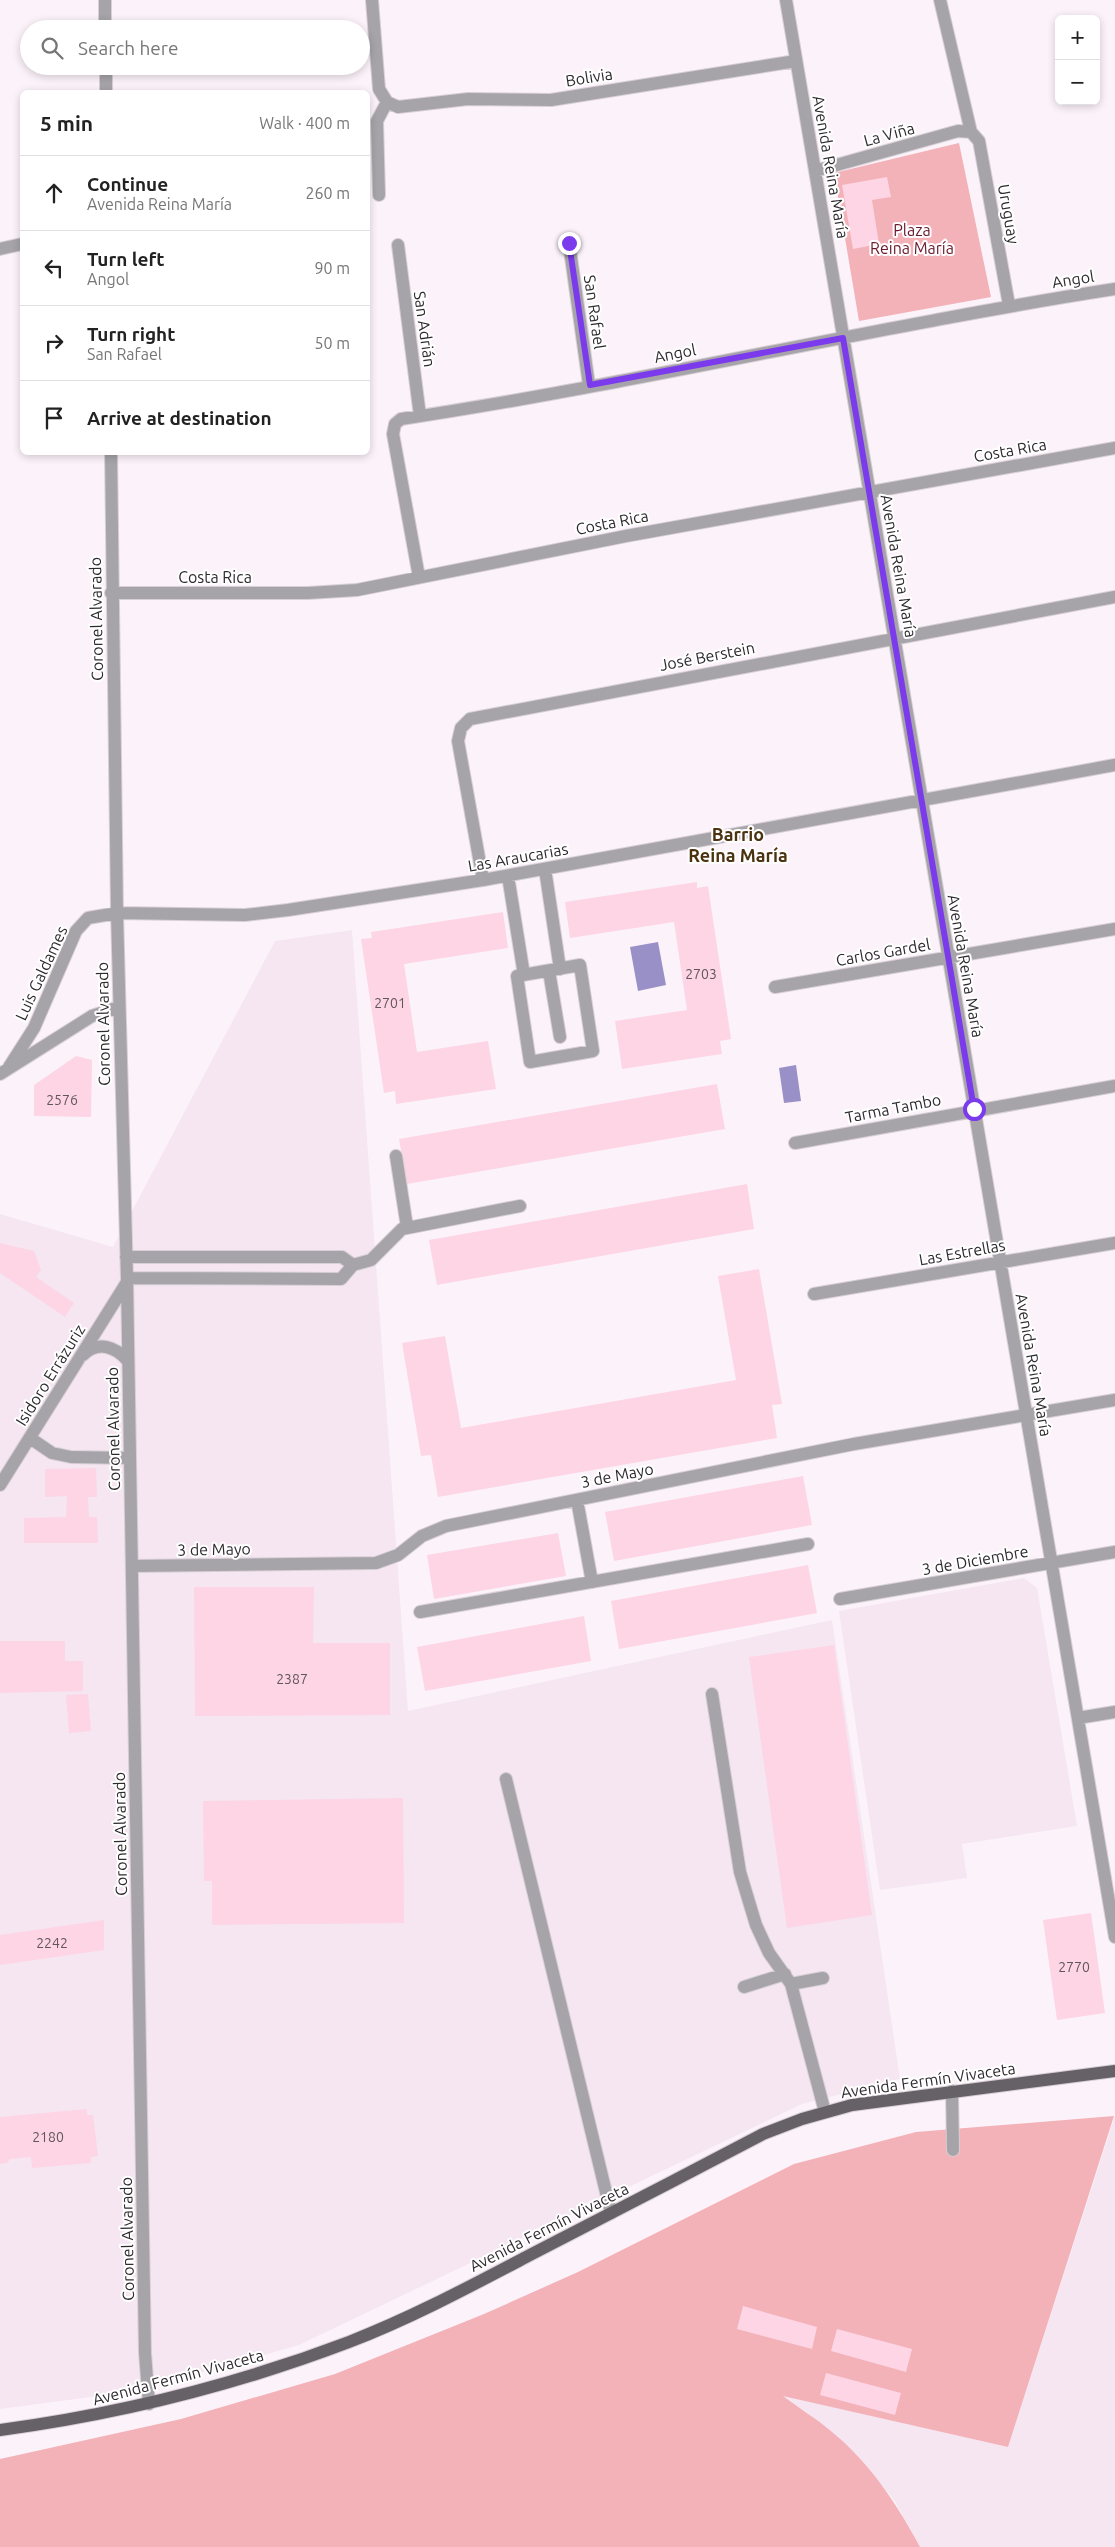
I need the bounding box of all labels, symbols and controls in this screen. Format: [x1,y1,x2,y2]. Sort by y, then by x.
map controls [1055,15,1100,105]
button: + [1055,15,1100,60]
search box [20,20,370,75]
icon: search [38,34,66,62]
text: Search here [78,37,178,59]
button: − [1055,60,1100,105]
street label: Bolivia [564,64,614,90]
street label: Avenida Reina María [810,94,852,240]
text: 5 min [40,111,93,135]
text: Walk · 400 m [259,114,350,132]
street label: La Viña [862,119,916,149]
text: Continue [87,173,168,195]
icon: ahead [40,179,68,207]
street label: Uruguay [995,183,1023,246]
text: 260 m [305,184,350,202]
text: Avenida Reina María [87,195,232,213]
park label: Plaza Reina María [870,221,954,257]
route end [558,232,581,255]
text: Turn left [87,248,165,270]
icon: left [40,254,68,282]
text: 90 m [314,259,350,277]
street label: Angol [1051,267,1095,291]
text: Angol [87,270,129,288]
street label: San Rafael [581,274,609,350]
street label: San Adrián [411,290,439,368]
text: Turn right [87,323,175,345]
icon: right [40,329,68,357]
text: 50 m [314,334,350,352]
street label: Angol [653,340,697,366]
text: San Rafael [87,345,162,363]
icon: arrive [40,404,68,432]
text: Arrive at destination [87,407,272,429]
street label: Costa Rica [972,435,1048,465]
street label: Avenida Reina María [878,493,920,639]
street label: Costa Rica [574,506,650,538]
street label: Coronel Alvarado [86,557,106,681]
street label: Costa Rica [178,568,252,586]
street label: José Berstein [658,638,756,674]
district label: Barrio Reina María [688,824,788,865]
street label: Las Araucarias [466,839,570,875]
street label: Avenida Reina María [945,893,987,1039]
street label: Luis Galdames [11,923,71,1023]
street label: Carlos Gardel [834,935,932,969]
street label: Coronel Alvarado [93,962,113,1086]
house number: 2703 [685,966,717,982]
house number: 2701 [374,995,406,1011]
street label: Tarma Tambo [844,1090,942,1126]
house number: 2576 [46,1092,78,1108]
route start [963,1098,986,1121]
street label: Las Estrellas [917,1236,1007,1268]
street label: Avenida Reina María [1013,1292,1055,1438]
street label: Isidoro Errázuriz [12,1321,88,1429]
street label: Coronel Alvarado [103,1367,123,1491]
street label: 3 de Mayo [579,1459,655,1491]
street label: 3 de Mayo [177,1539,251,1559]
street label: 3 de Diciembre [920,1542,1030,1578]
house number: 2387 [276,1671,308,1687]
street label: Coronel Alvarado [110,1772,130,1896]
house number: 2242 [36,1935,68,1951]
house number: 2770 [1058,1959,1090,1975]
street label: Avenida Fermín Vivaceta [840,2059,1016,2101]
house number: 2180 [32,2129,64,2145]
street label: Coronel Alvarado [117,2177,137,2301]
street label: Avenida Fermín Vivaceta [466,2179,632,2275]
street label: Avenida Fermín Vivaceta [91,2346,265,2408]

